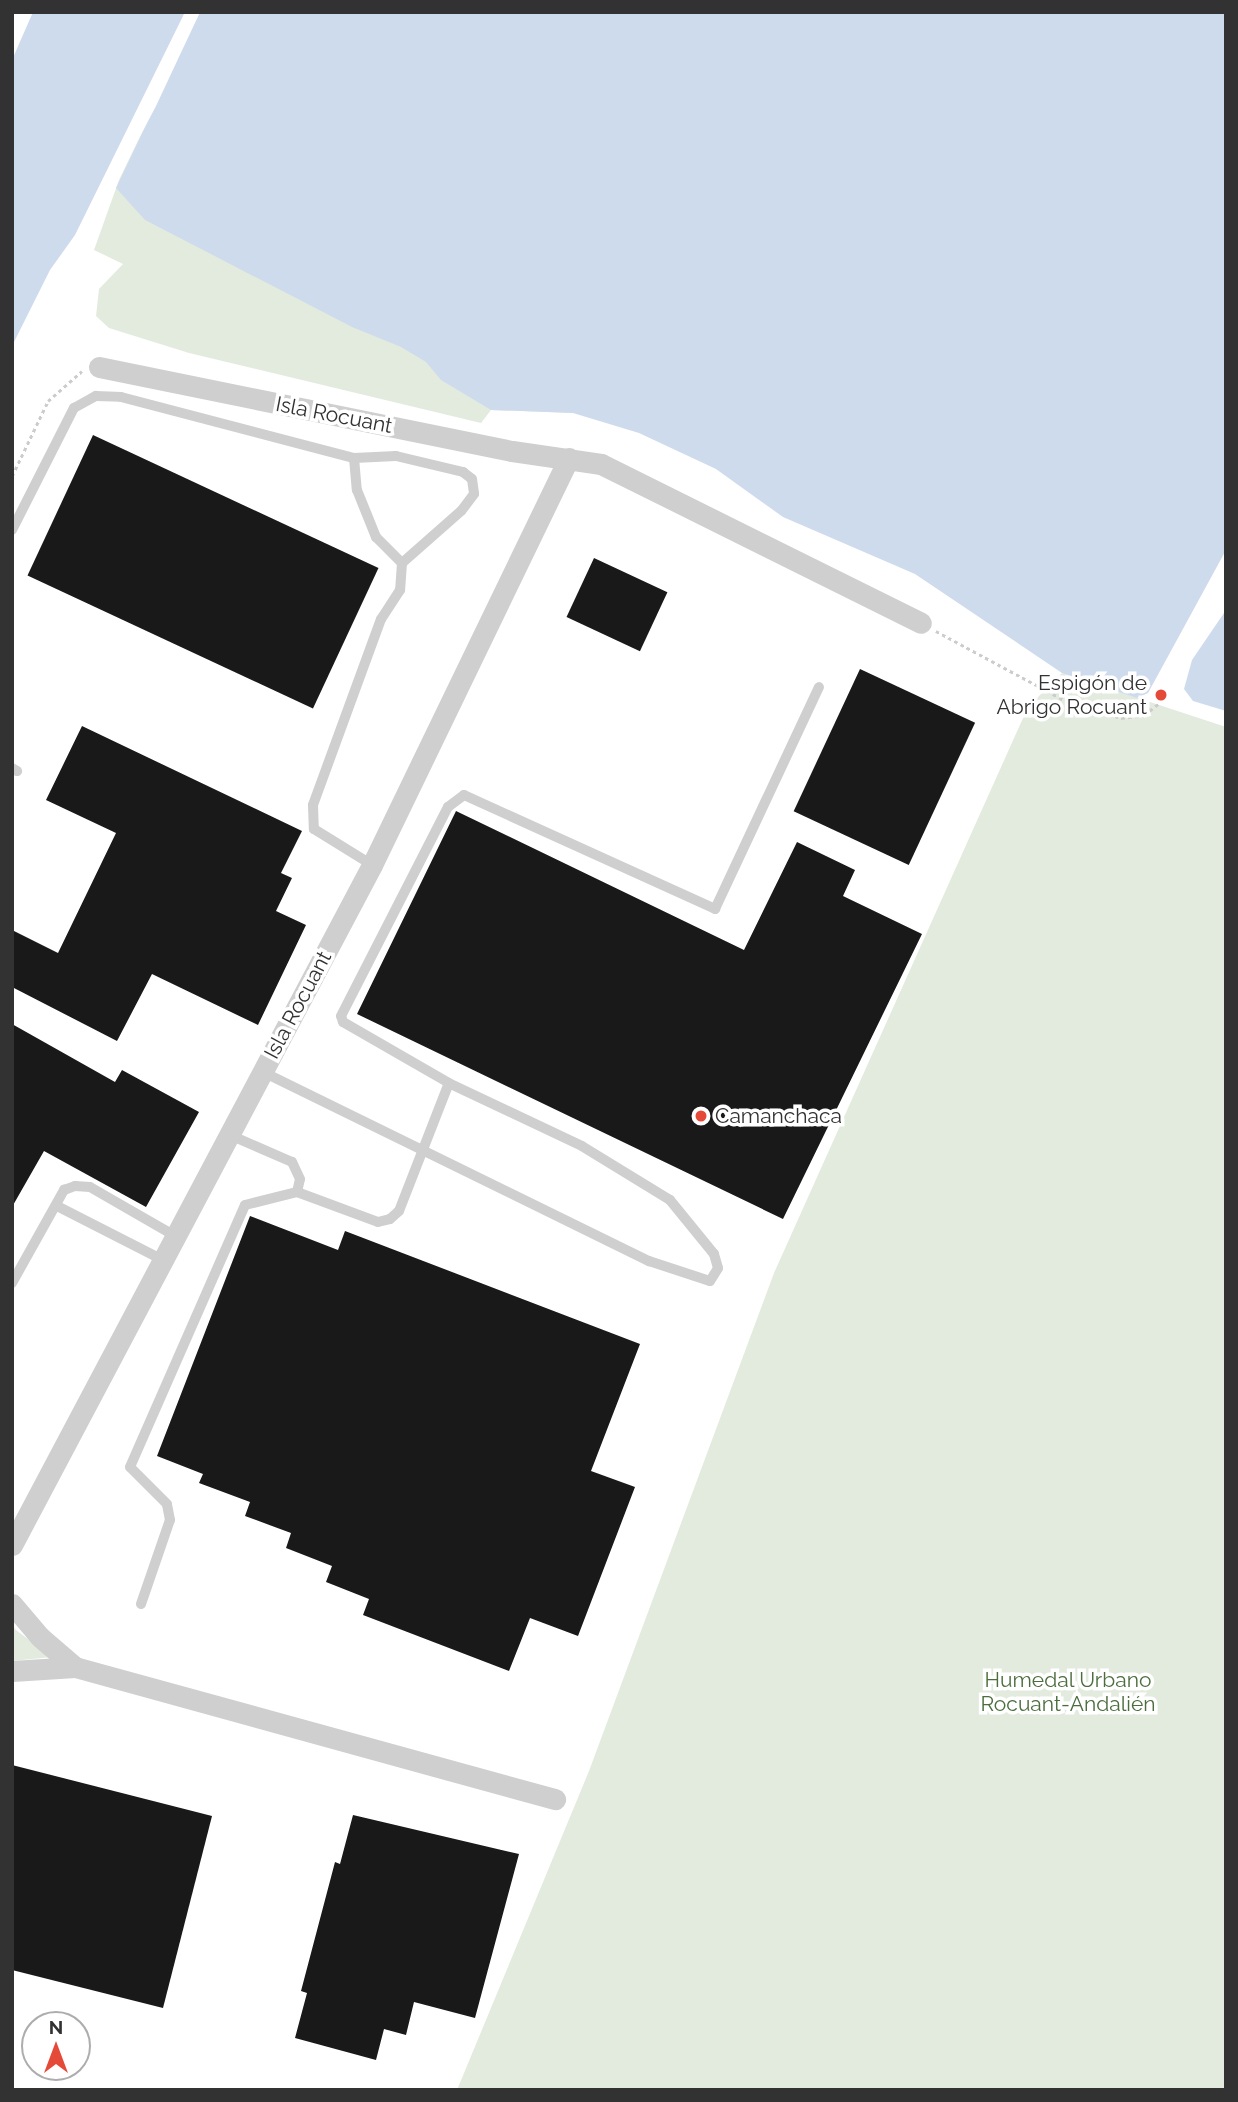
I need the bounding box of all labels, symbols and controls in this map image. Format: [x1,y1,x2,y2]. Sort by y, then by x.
street label: Isla Rocuant [274,391,394,439]
place label: Espigón de Abrigo Rocuant [997,670,1147,720]
marker: Espigón de Abrigo Rocuant [1153,687,1169,703]
street label: Isla Rocuant [259,947,337,1063]
place label: Camanchaca [715,1103,842,1129]
marker: Camanchaca [693,1108,709,1124]
park label: Humedal Urbano Rocuant-Andalién [980,1667,1156,1717]
north arrow [21,2011,91,2081]
text: N [49,2016,63,2038]

